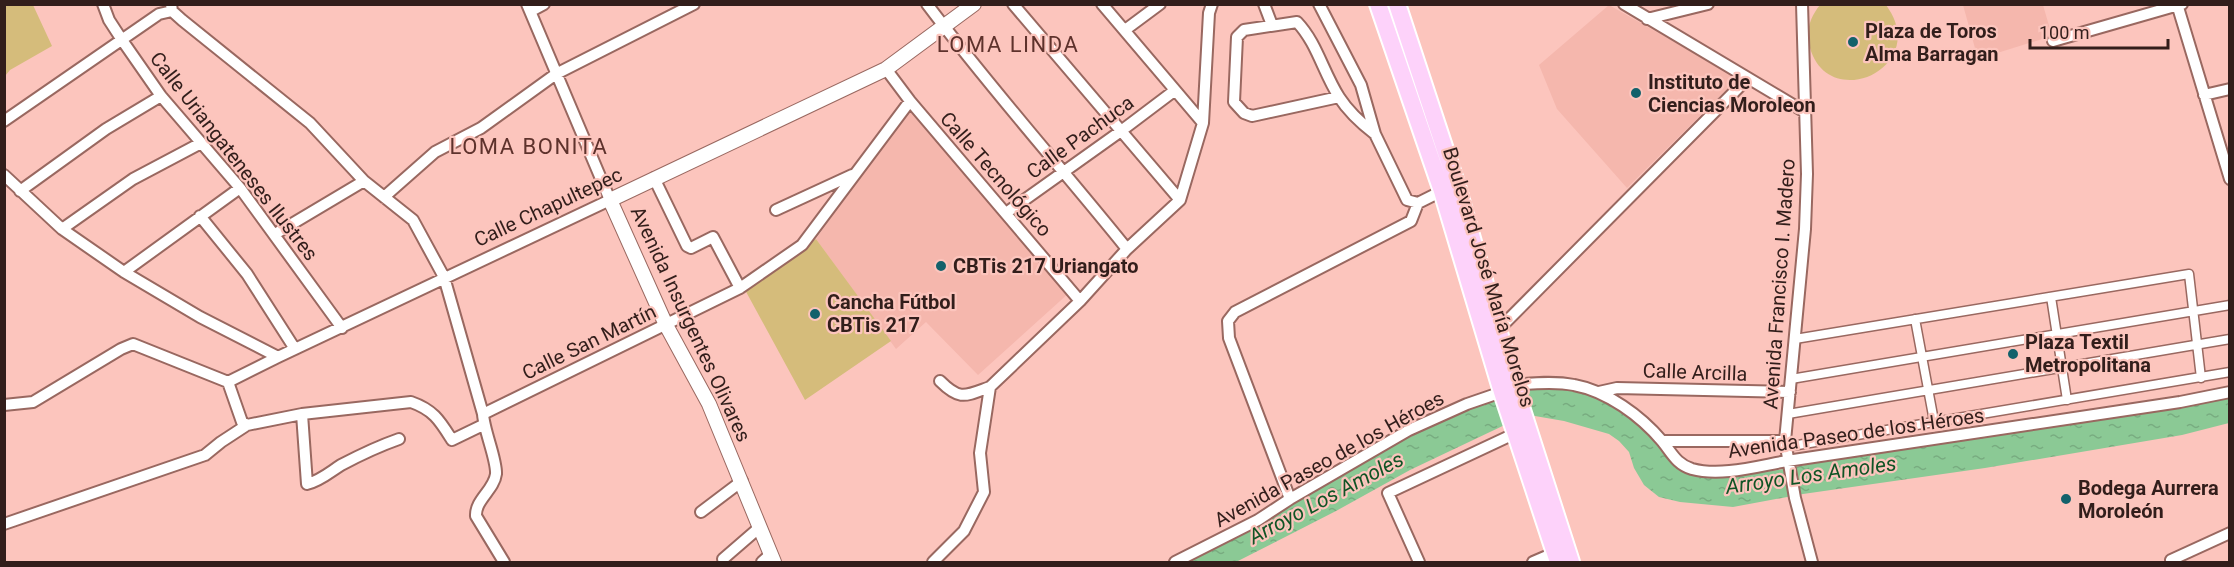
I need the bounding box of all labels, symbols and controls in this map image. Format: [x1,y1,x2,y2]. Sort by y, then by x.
scale bar [2030,12,2168,50]
place label: Plaza de Toros Alma Barragan [1865,19,1999,66]
text: 100 m [2039,22,2090,43]
district label: LOMA LINDA [937,32,1079,57]
marker: Plaza de Toros Alma Barragan [1846,35,1860,49]
street label: Calle Uriangateneses Ilustres [145,47,323,265]
place label: Instituto de Ciencias Moroleon [1648,70,1816,117]
marker: Instituto de Ciencias Moroleon [1629,86,1643,100]
street label: Calle Pachuca [1022,90,1138,184]
street label: Calle Tecnológico [935,107,1057,241]
district label: LOMA BONITA [450,134,608,159]
street label: Boulevard José María Morelos [1438,144,1540,410]
street label: Avenida Francisco I. Madero [1758,158,1800,410]
street label: Calle Chapultepec [470,162,626,252]
street label: Avenida Insurgentes Olivares [626,203,756,445]
place label: CBTis 217 Uriangato [953,254,1139,278]
marker: CBTis 217 Uriangato [934,259,948,273]
place label: Cancha Fútbol CBTis 217 [827,290,956,337]
street label: Calle San Martín [518,299,660,385]
marker: Cancha Fútbol CBTis 217 [808,307,822,321]
place label: Plaza Textil Metropolitana [2025,330,2151,377]
marker: Plaza Textil Metropolitana [2006,347,2020,361]
street label: Calle Arcilla [1642,358,1748,386]
street label: Avenida Paseo de los Héroes [1210,386,1448,532]
street label: Avenida Paseo de los Héroes [1726,403,1986,463]
water label: Arroyo Los Amoles [1244,447,1408,549]
water label: Arroyo Los Amoles [1723,451,1898,499]
place label: Bodega Aurrera Moroleón [2078,476,2219,523]
marker: Bodega Aurrera Moroleón [2059,492,2073,506]

